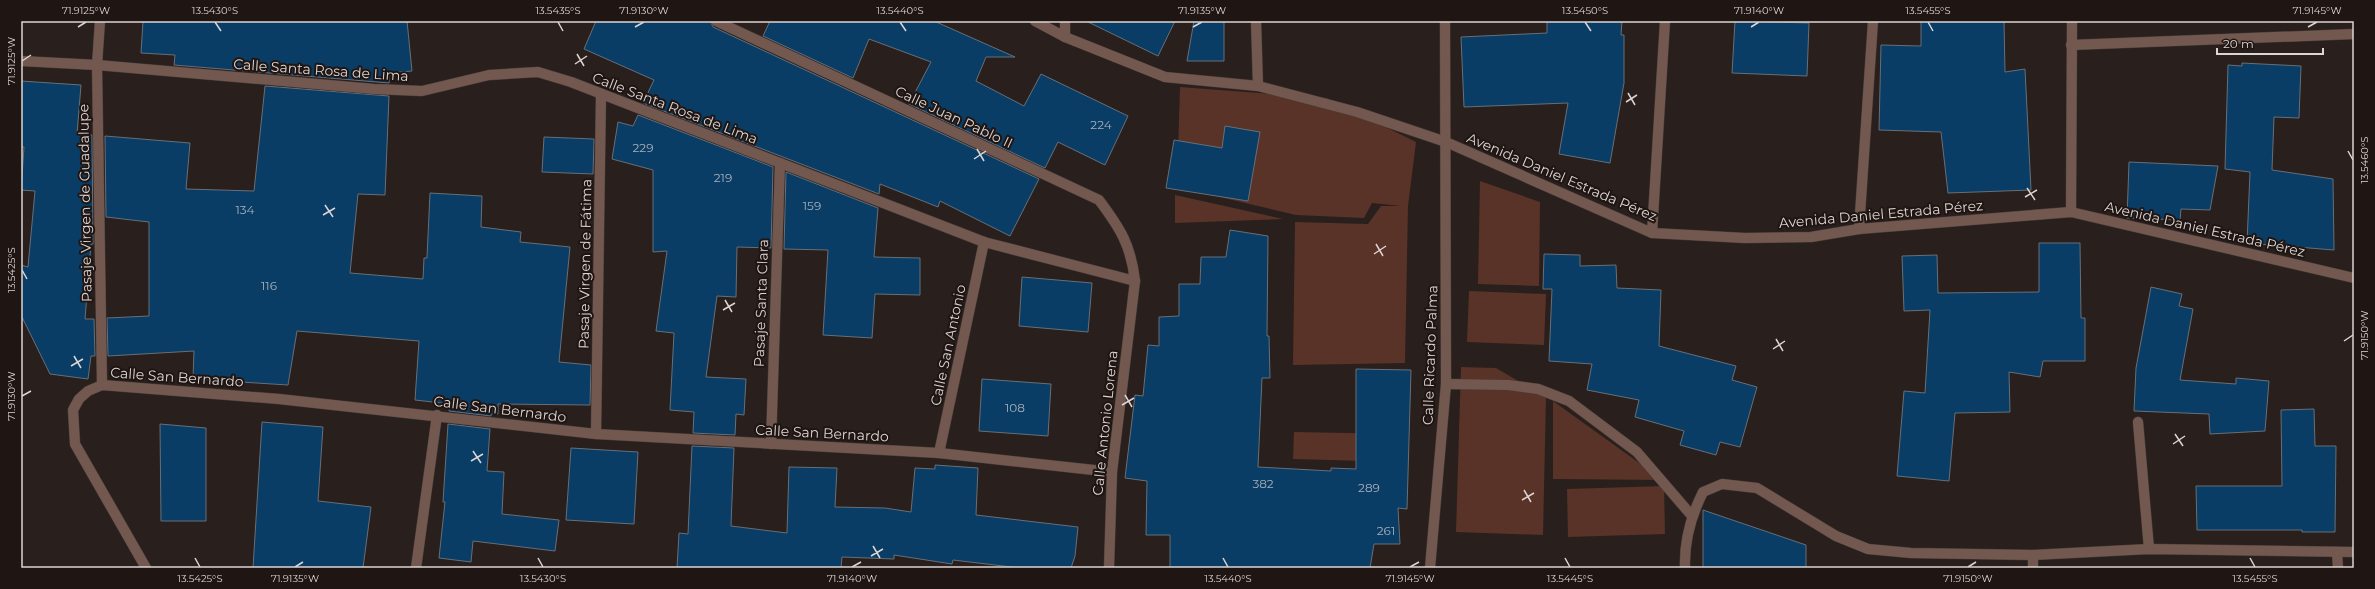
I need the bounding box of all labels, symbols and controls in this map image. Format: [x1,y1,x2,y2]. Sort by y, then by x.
text: 71.9125°W [62,4,110,17]
text: 13.5430°S [192,4,238,17]
text: 13.5435°S [535,4,581,17]
text: 71.9130°W [619,4,669,17]
text: 13.5440°S [876,4,924,17]
text: 71.9135°W [1178,4,1226,17]
text: 13.5450°S [1562,4,1608,17]
text: 71.9140°W [1734,4,1784,17]
text: 13.5455°S [1905,4,1951,17]
text: 71.9145°W [2292,4,2342,17]
scale bar [2217,30,2323,56]
text: 20 m [2223,36,2254,51]
text: 71.9125°W [5,37,18,85]
street label: Calle Santa Rosa de Lima [233,55,409,85]
street label: Calle Santa Rosa de Lima [590,68,760,148]
street label: Calle Juan Pablo II [892,82,1016,152]
street label: Pasaje Virgen de Guadalupe [74,104,96,302]
house number: 224 [1090,117,1112,132]
street label: Avenida Daniel Estrada Pérez [1464,129,1660,225]
text: 13.5460°S [2358,137,2371,183]
house number: 229 [633,140,653,155]
house number: 219 [714,170,732,185]
street label: Pasaje Virgen de Fátima [575,179,595,349]
street label: Avenida Daniel Estrada Pérez [1778,196,1984,232]
street label: Avenida Daniel Estrada Pérez [2103,197,2307,261]
house number: 159 [803,198,821,213]
house number: 134 [235,202,255,217]
street label: Pasaje Santa Clara [750,239,772,367]
text: 13.5425°S [5,247,18,293]
house number: 116 [261,278,277,293]
street label: Calle San Antonio [926,283,970,407]
street label: Calle Ricardo Palma [1419,285,1441,425]
text: 71.9150°W [2358,310,2371,360]
street label: Calle Antonio Lorena [1088,350,1122,496]
street label: Calle San Bernardo [110,363,245,391]
text: 71.9130°W [5,371,18,421]
street label: Calle San Bernardo [433,392,568,426]
house number: 108 [1005,400,1025,415]
street label: Calle San Bernardo [755,421,889,445]
house number: 382 [1252,476,1274,491]
house number: 289 [1358,480,1380,495]
house number: 261 [1377,523,1395,538]
text: 13.5425°S [177,572,223,585]
text: 71.9135°W [271,572,319,585]
text: 13.5430°S [520,572,566,585]
text: 71.9140°W [827,572,877,585]
text: 13.5440°S [1204,572,1252,585]
text: 71.9145°W [1385,572,1435,585]
text: 13.5445°S [1547,572,1593,585]
text: 71.9150°W [1943,572,1993,585]
text: 13.5455°S [2232,572,2278,585]

